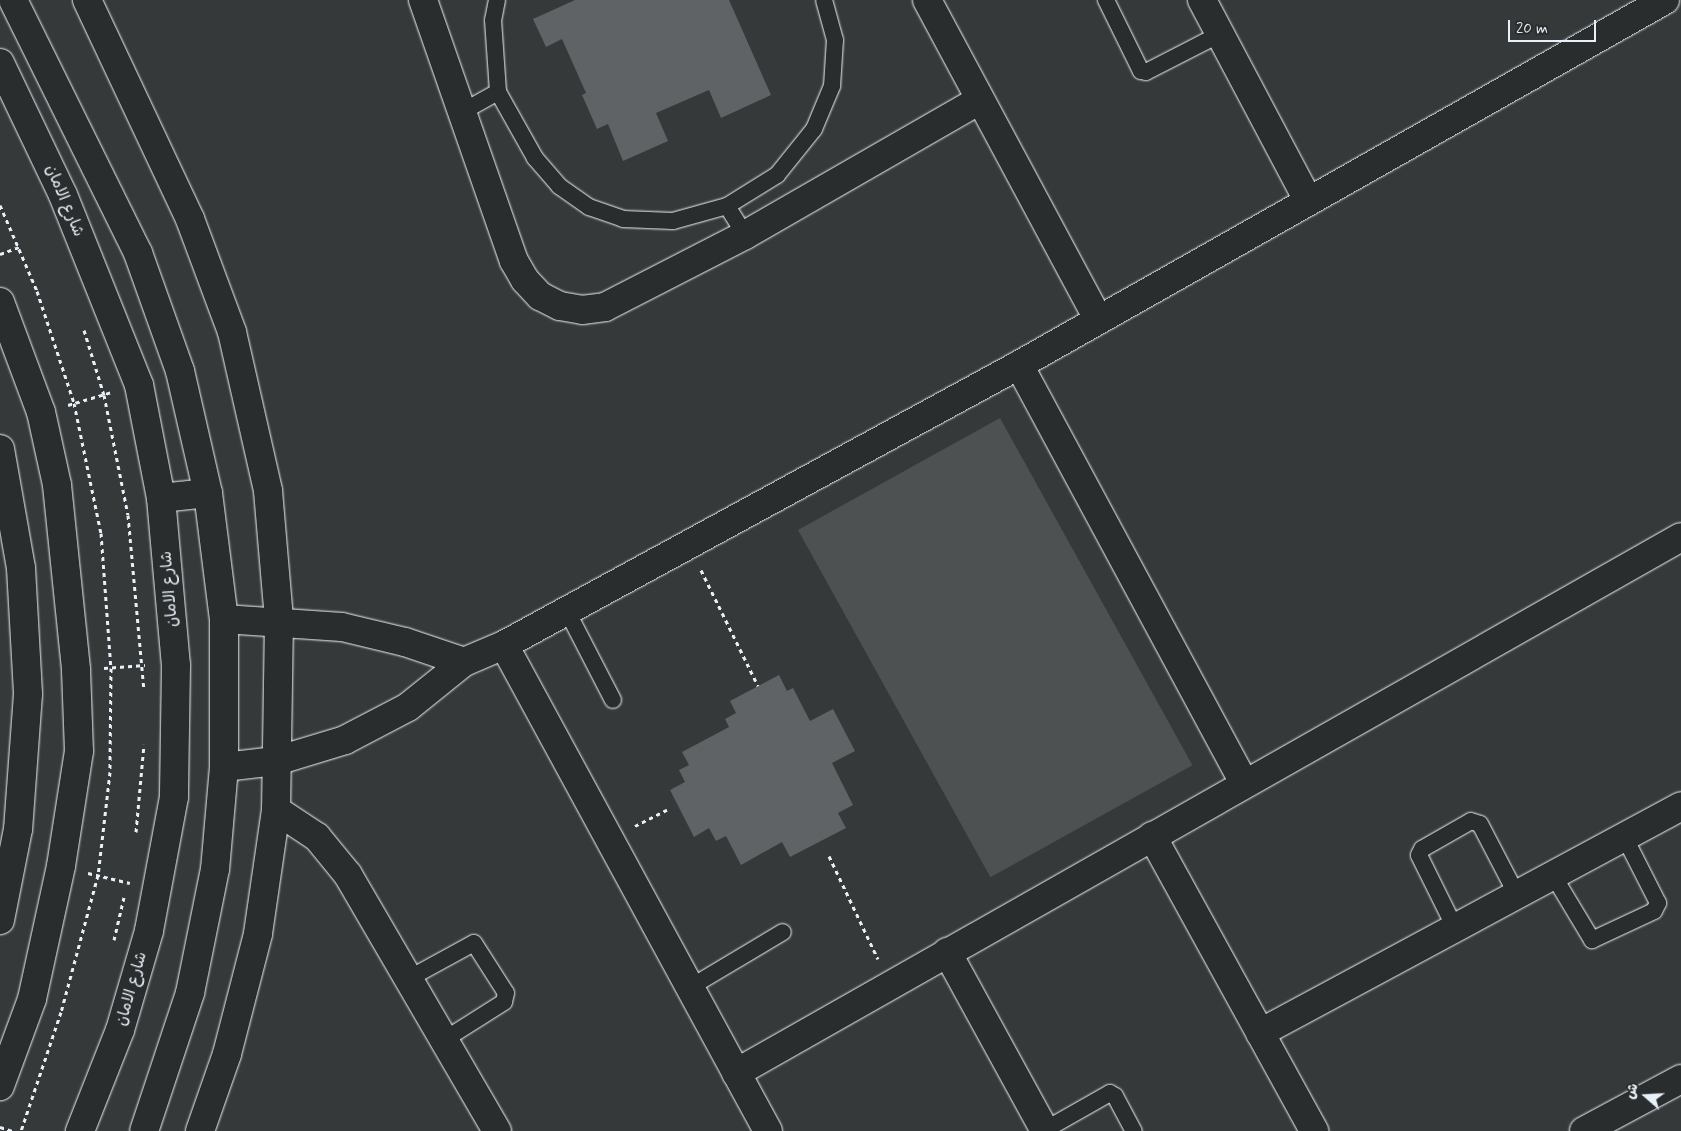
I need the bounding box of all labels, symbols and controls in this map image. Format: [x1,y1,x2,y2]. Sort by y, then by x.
scale bar [1511,10,1598,42]
text: 20 m [1516,19,1548,39]
street label: شارع الامان [40,162,88,240]
street label: شارع الامان [157,550,183,628]
street label: شارع الامان [112,950,152,1028]
north arrow [1621,1071,1671,1121]
text: ش [1621,1081,1643,1101]

